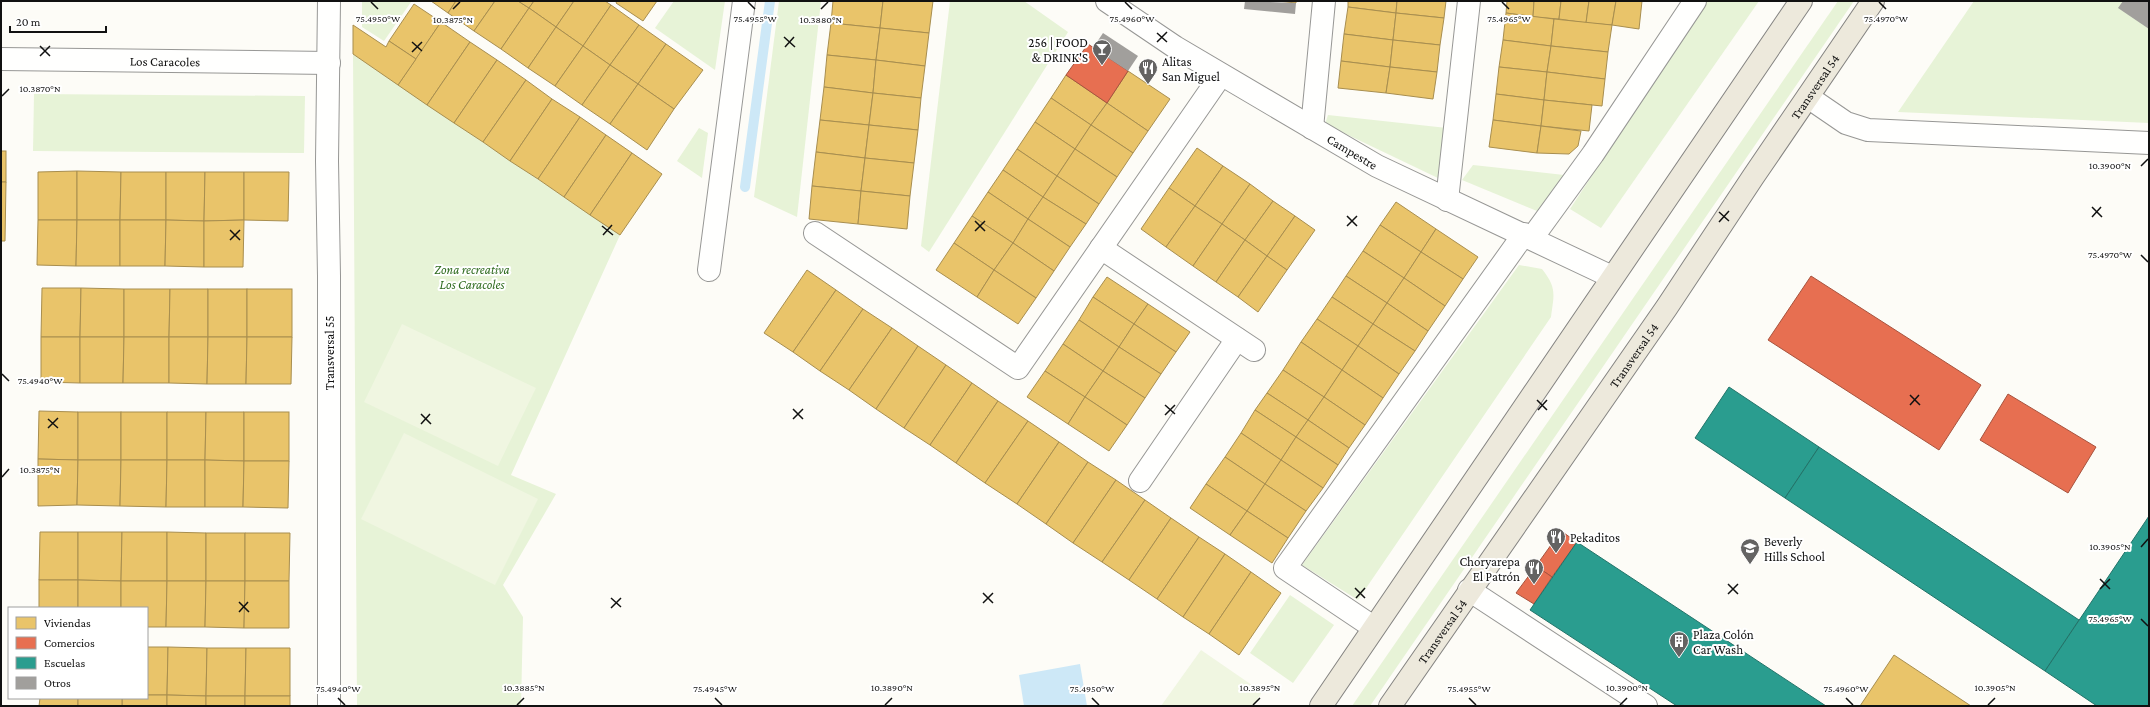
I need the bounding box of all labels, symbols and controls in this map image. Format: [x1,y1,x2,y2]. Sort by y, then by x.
scale bar [10,8,106,34]
text: 75.4950°W [356,13,401,24]
text: 75.4955°W [733,13,777,24]
text: 75.4960°W [1110,13,1155,24]
text: 75.4965°W [1487,13,1532,24]
text: 75.4970°W [1864,13,1909,24]
text: 10.3875°N [433,14,473,25]
text: 10.3880°N [800,14,843,25]
text: 20 m [16,15,41,29]
place label: 256 | FOOD & DRINK'S [1028,35,1088,65]
bar icon: 256 | FOOD & DRINK'S [1091,38,1113,66]
street label: Transversal 54 [1788,51,1843,122]
street label: Los Caracoles [130,54,200,69]
place label: Alitas San Miguel [1162,54,1221,84]
restaurant icon: Alitas San Miguel [1137,57,1159,85]
text: 10.3870°N [20,83,61,94]
street label: Campestre [1324,131,1380,173]
text: 10.3900°N [2089,160,2132,171]
text: 75.4970°W [2088,249,2133,260]
park label: Zona recreativa Los Caracoles [434,262,510,292]
street label: Transversal 55 [322,316,337,390]
street label: Transversal 54 [1606,320,1662,391]
text: 75.4940°W [18,375,63,386]
text: 10.3875°N [20,464,60,475]
restaurant icon: Pekaditos [1545,526,1567,554]
place label: Pekaditos [1570,530,1620,545]
place label: Beverly Hills School [1764,534,1826,564]
school or university icon: Beverly Hills School [1739,537,1761,565]
text: 10.3905°N [2089,541,2131,552]
place label: Choryarepa El Patrón [1459,554,1520,584]
restaurant icon: Choryarepa El Patrón [1523,557,1545,585]
street label: Transversal 54 [1415,596,1470,667]
legend [8,607,148,699]
text: 75.4965°W [2088,613,2133,624]
text: Viviendas [44,616,91,630]
place label: Plaza Colón Car Wash [1693,627,1754,657]
building icon: Plaza Colón Car Wash [1668,630,1690,658]
text: Comercios [44,636,95,650]
text: Escuelas [44,656,86,670]
text: Otros [44,676,71,690]
text: 10.3885°N [503,682,545,693]
text: 10.3890°N [871,682,913,693]
text: 10.3895°N [1240,682,1281,693]
text: 10.3900°N [1606,682,1649,693]
text: 10.3905°N [1974,682,2016,693]
text: 75.4940°W [316,683,361,694]
text: 75.4945°W [693,683,738,694]
text: 75.4950°W [1070,683,1115,694]
text: 75.4955°W [1447,683,1491,694]
text: 75.4960°W [1824,683,1869,694]

